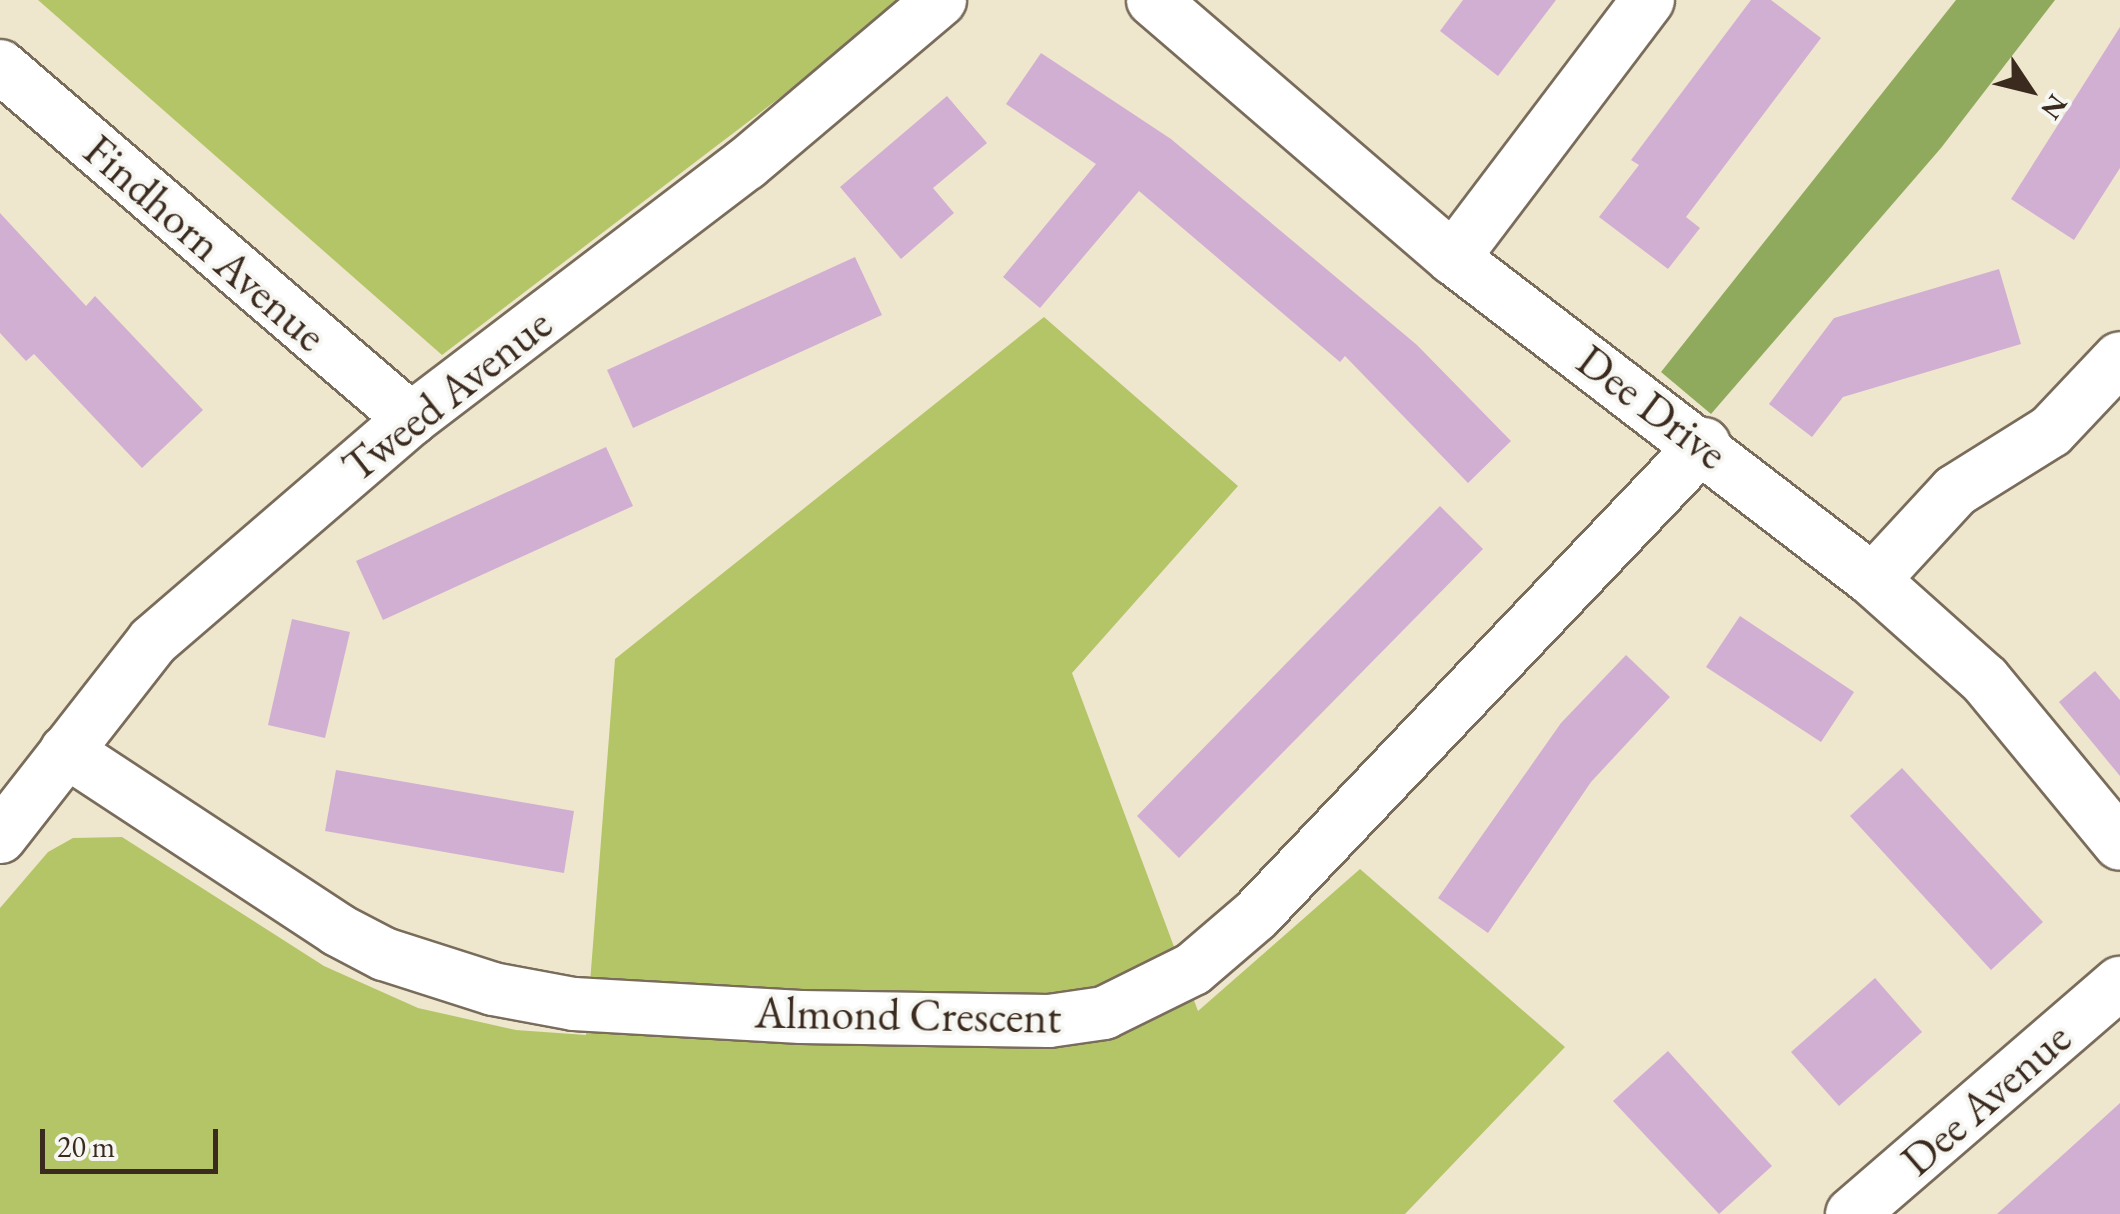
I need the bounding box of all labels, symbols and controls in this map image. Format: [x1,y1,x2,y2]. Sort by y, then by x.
north arrow [1980,40,2080,140]
text: N [2033,88,2076,127]
street label: Findhorn Avenue [73,123,337,363]
street label: Tweed Avenue [332,297,562,493]
street label: Dee Drive [1566,333,1738,481]
street label: Almond Crescent [754,985,1062,1045]
street label: Dee Avenue [1890,1011,2082,1187]
scale bar [45,1109,222,1171]
text: 20 m [57,1127,115,1166]

